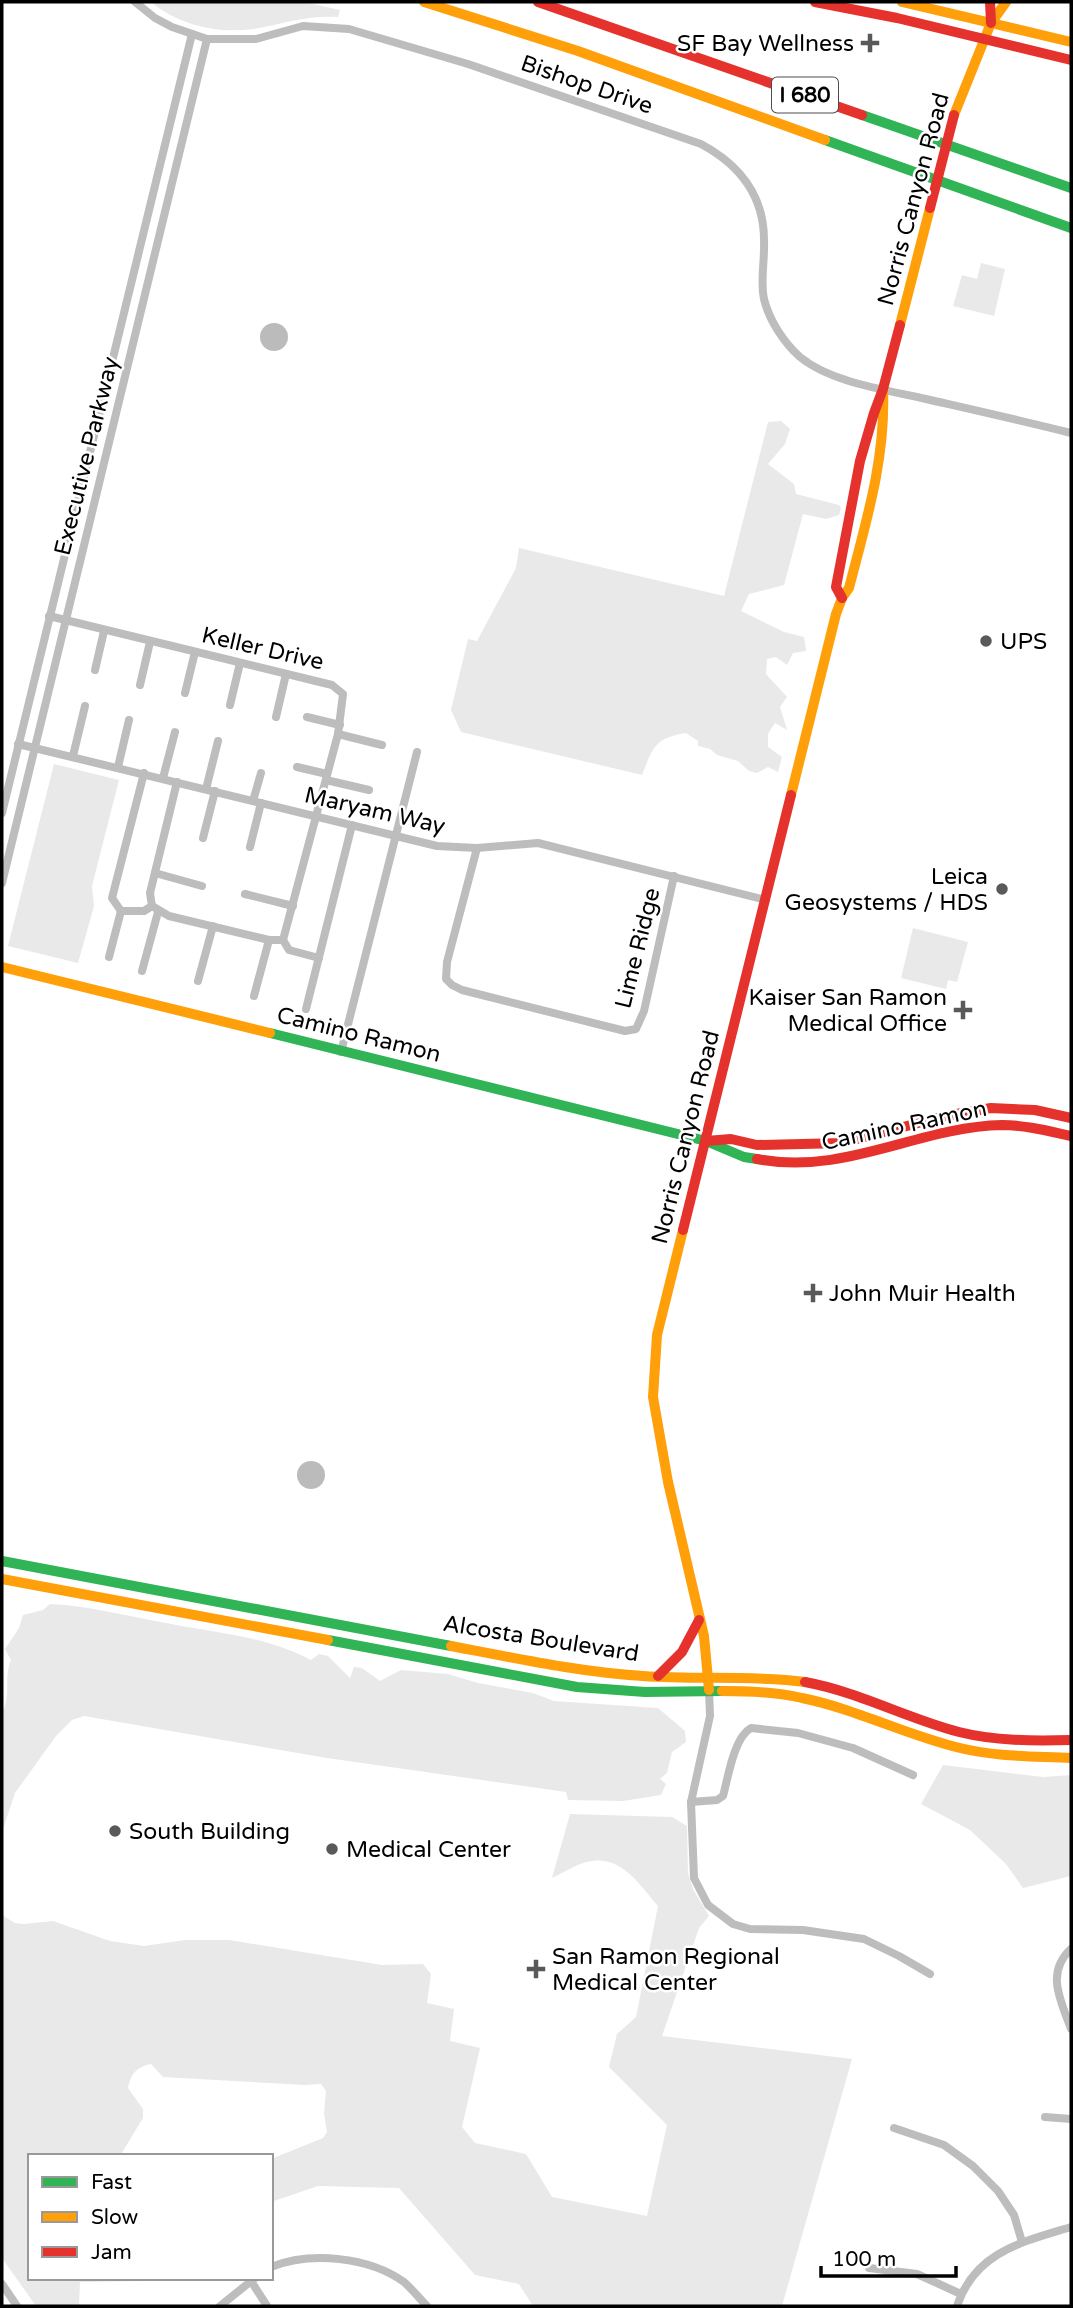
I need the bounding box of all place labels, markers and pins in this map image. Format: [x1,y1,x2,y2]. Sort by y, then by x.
place label: SF Bay Wellness [677,30,854,58]
marker: SF Bay Wellness [860,33,880,53]
place label: UPS [1000,628,1047,656]
marker: UPS [978,633,994,649]
place label: Leica Geosystems / HDS [785,863,988,917]
marker: Leica Geosystems / HDS [994,881,1010,897]
place label: Kaiser San Ramon Medical Office [749,984,947,1038]
marker: Kaiser San Ramon Medical Office [953,1000,973,1020]
place label: John Muir Health [829,1280,1016,1308]
marker: John Muir Health [803,1283,823,1303]
place label: South Building [129,1818,290,1846]
marker: South Building [107,1823,123,1839]
place label: Medical Center [346,1836,511,1864]
marker: Medical Center [324,1841,340,1857]
place label: San Ramon Regional Medical Center [552,1943,780,1997]
marker: San Ramon Regional Medical Center [526,1959,546,1979]

